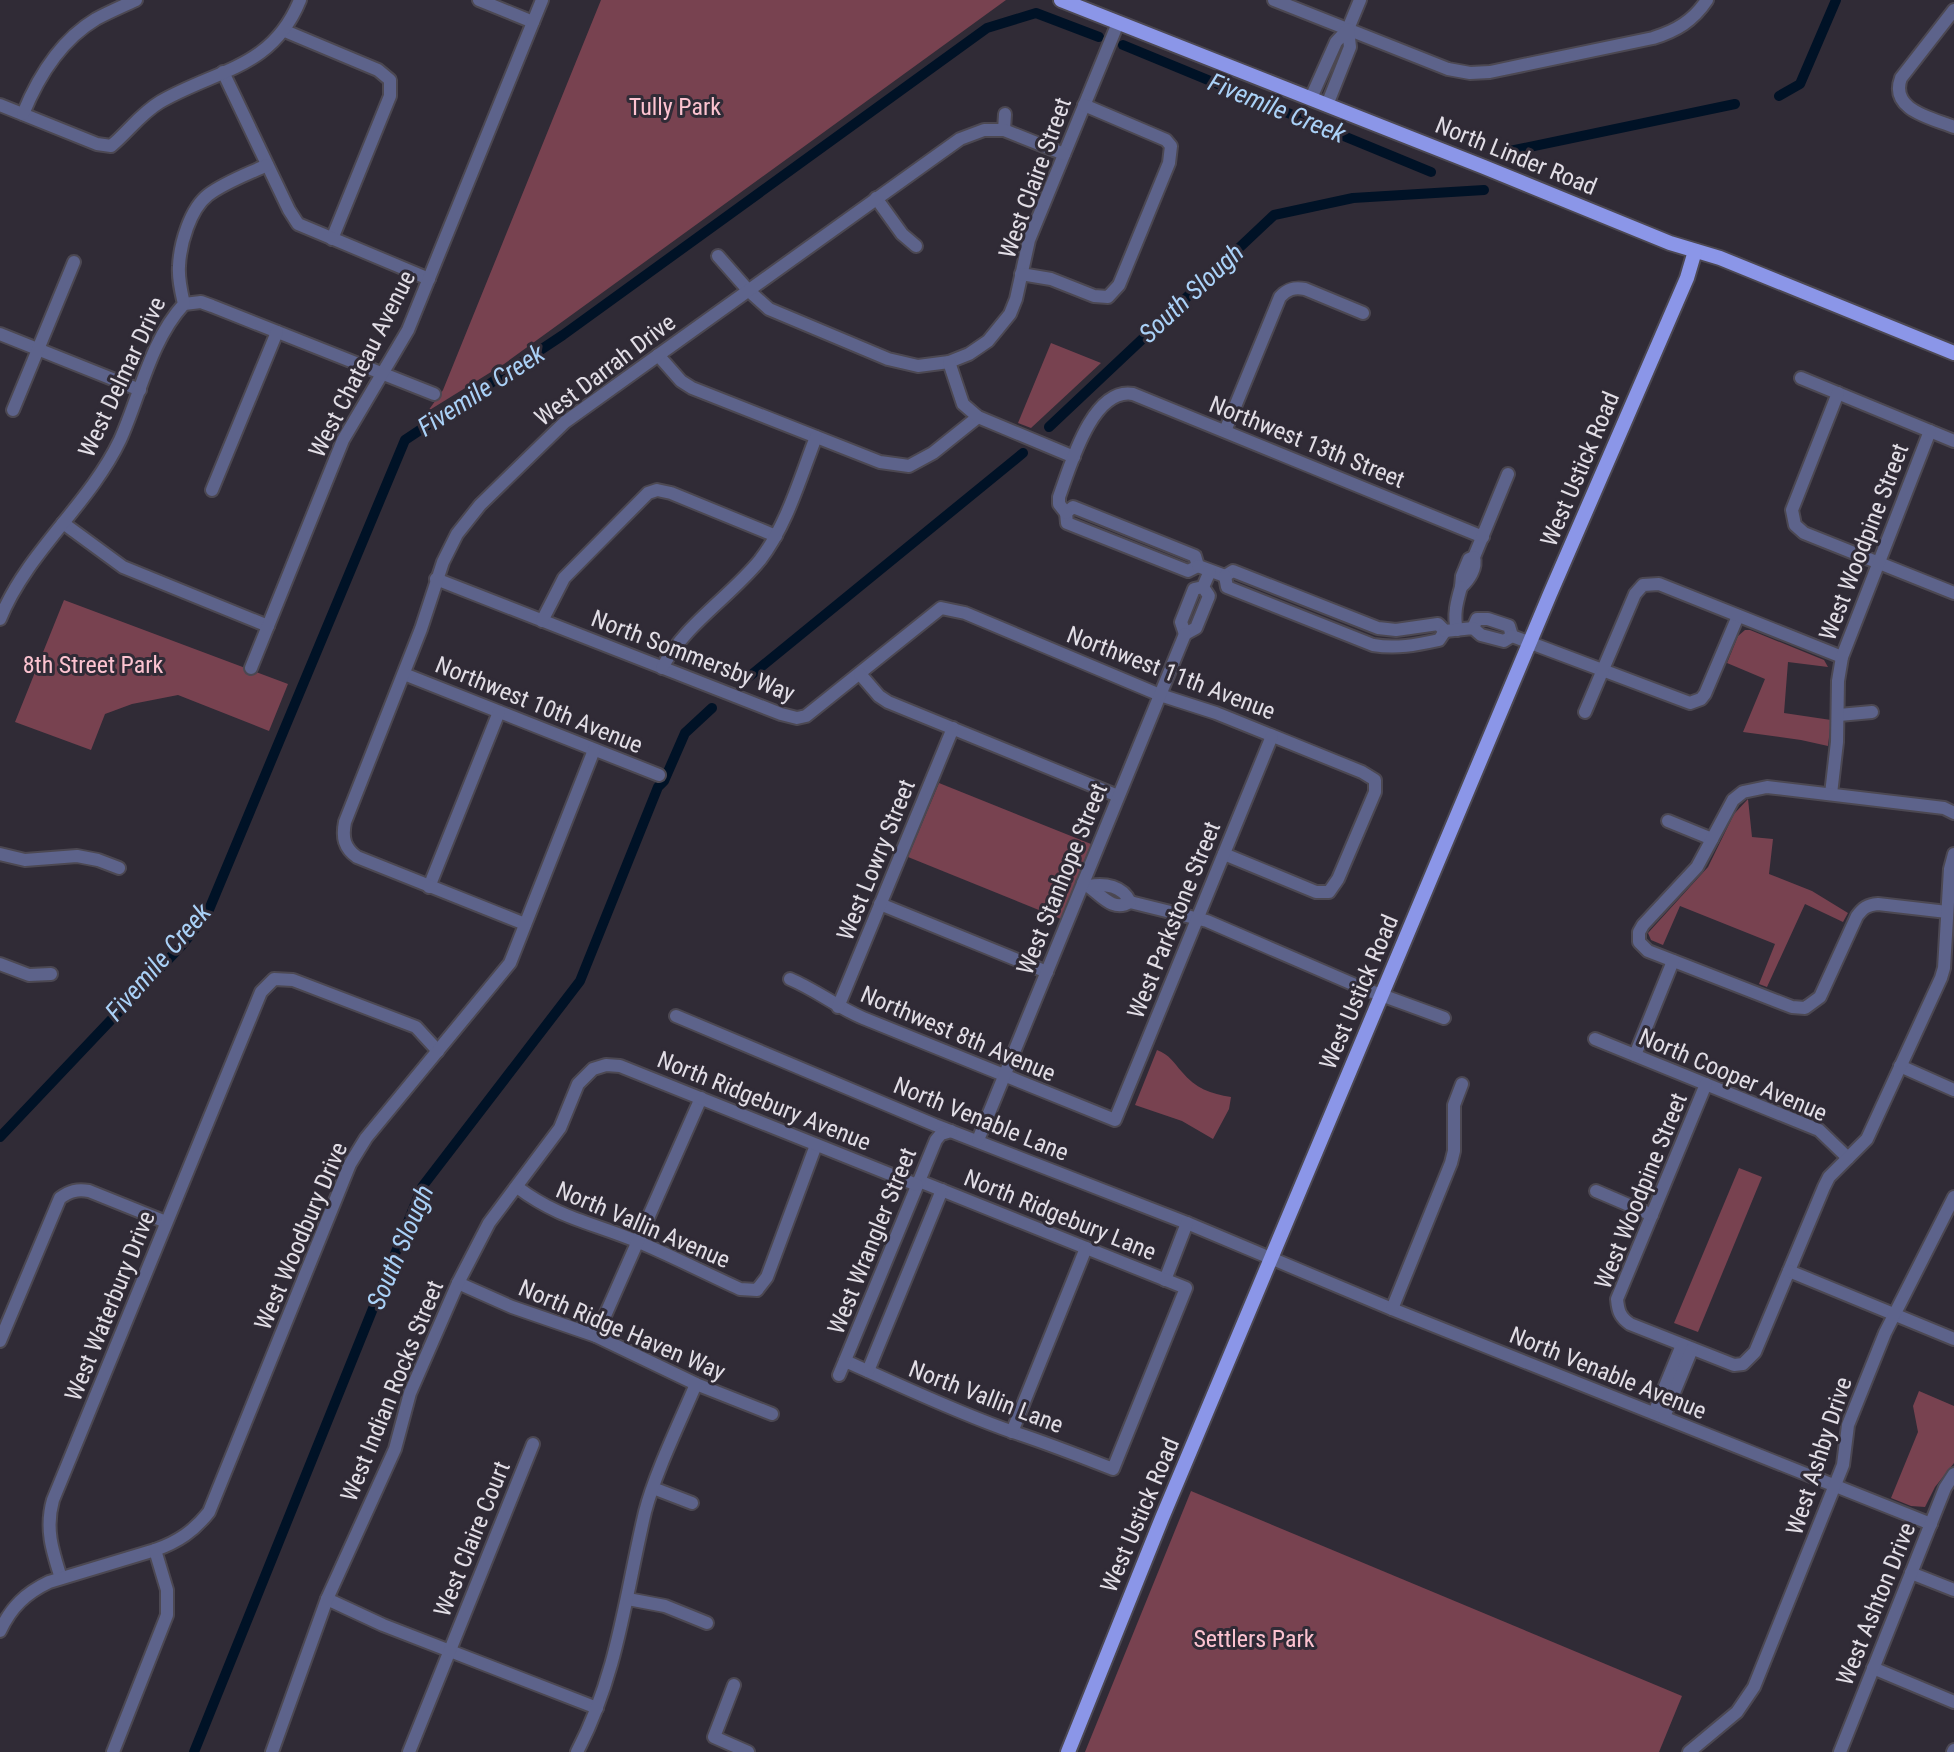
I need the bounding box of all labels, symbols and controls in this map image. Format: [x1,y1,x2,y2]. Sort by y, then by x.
water label: Fivemile Creek [1204,67,1351,149]
park label: Tully Park [629,93,721,121]
street label: West Claire Street [993,94,1077,262]
street label: North Linder Road [1431,111,1601,201]
water label: South Slough [1133,237,1249,349]
street label: West Chateau Avenue [303,266,421,462]
street label: West Delmar Drive [73,292,171,462]
street label: West Darrah Drive [529,308,681,432]
water label: Fivemile Creek [412,337,551,442]
street label: West Ustick Road [1535,387,1625,551]
street label: Northwest 13th Street [1205,390,1409,494]
street label: West Woodpine Street [1814,440,1914,644]
street label: North Sommersby Way [587,604,799,708]
street label: Northwest 11th Avenue [1063,620,1279,726]
park label: 8th Street Park [23,651,163,679]
street label: Northwest 10th Avenue [431,651,647,759]
street label: West Lowry Street [831,775,921,945]
street label: West Stanhope Street [1011,779,1113,979]
street label: West Parkstone Street [1122,817,1226,1023]
water label: Fivemile Creek [99,897,217,1027]
street label: West Ustick Road [1314,910,1404,1074]
street label: Northwest 8th Avenue [856,980,1060,1088]
street label: North Cooper Avenue [1635,1023,1831,1127]
street label: North Ridgebury Avenue [653,1045,875,1157]
street label: North Venable Lane [889,1071,1073,1167]
street label: West Woodpine Street [1589,1089,1693,1293]
street label: West Woodbury Drive [249,1138,353,1334]
street label: West Wrangler Street [822,1144,922,1338]
street label: North Ridgebury Lane [960,1164,1160,1266]
street label: North Vallin Avenue [552,1176,734,1274]
water label: South Slough [360,1180,440,1314]
street label: West Waterbury Drive [59,1207,161,1405]
street label: North Ridge Haven Way [515,1274,729,1386]
street label: West Indian Rocks Street [335,1276,449,1506]
street label: North Venable Avenue [1506,1321,1710,1425]
street label: North Vallin Lane [905,1355,1067,1439]
street label: West Ashby Drive [1780,1374,1858,1538]
street label: West Ustick Road [1095,1433,1185,1597]
street label: West Claire Court [428,1457,516,1621]
street label: West Ashton Drive [1831,1519,1921,1689]
park label: Settlers Park [1193,1625,1315,1653]

